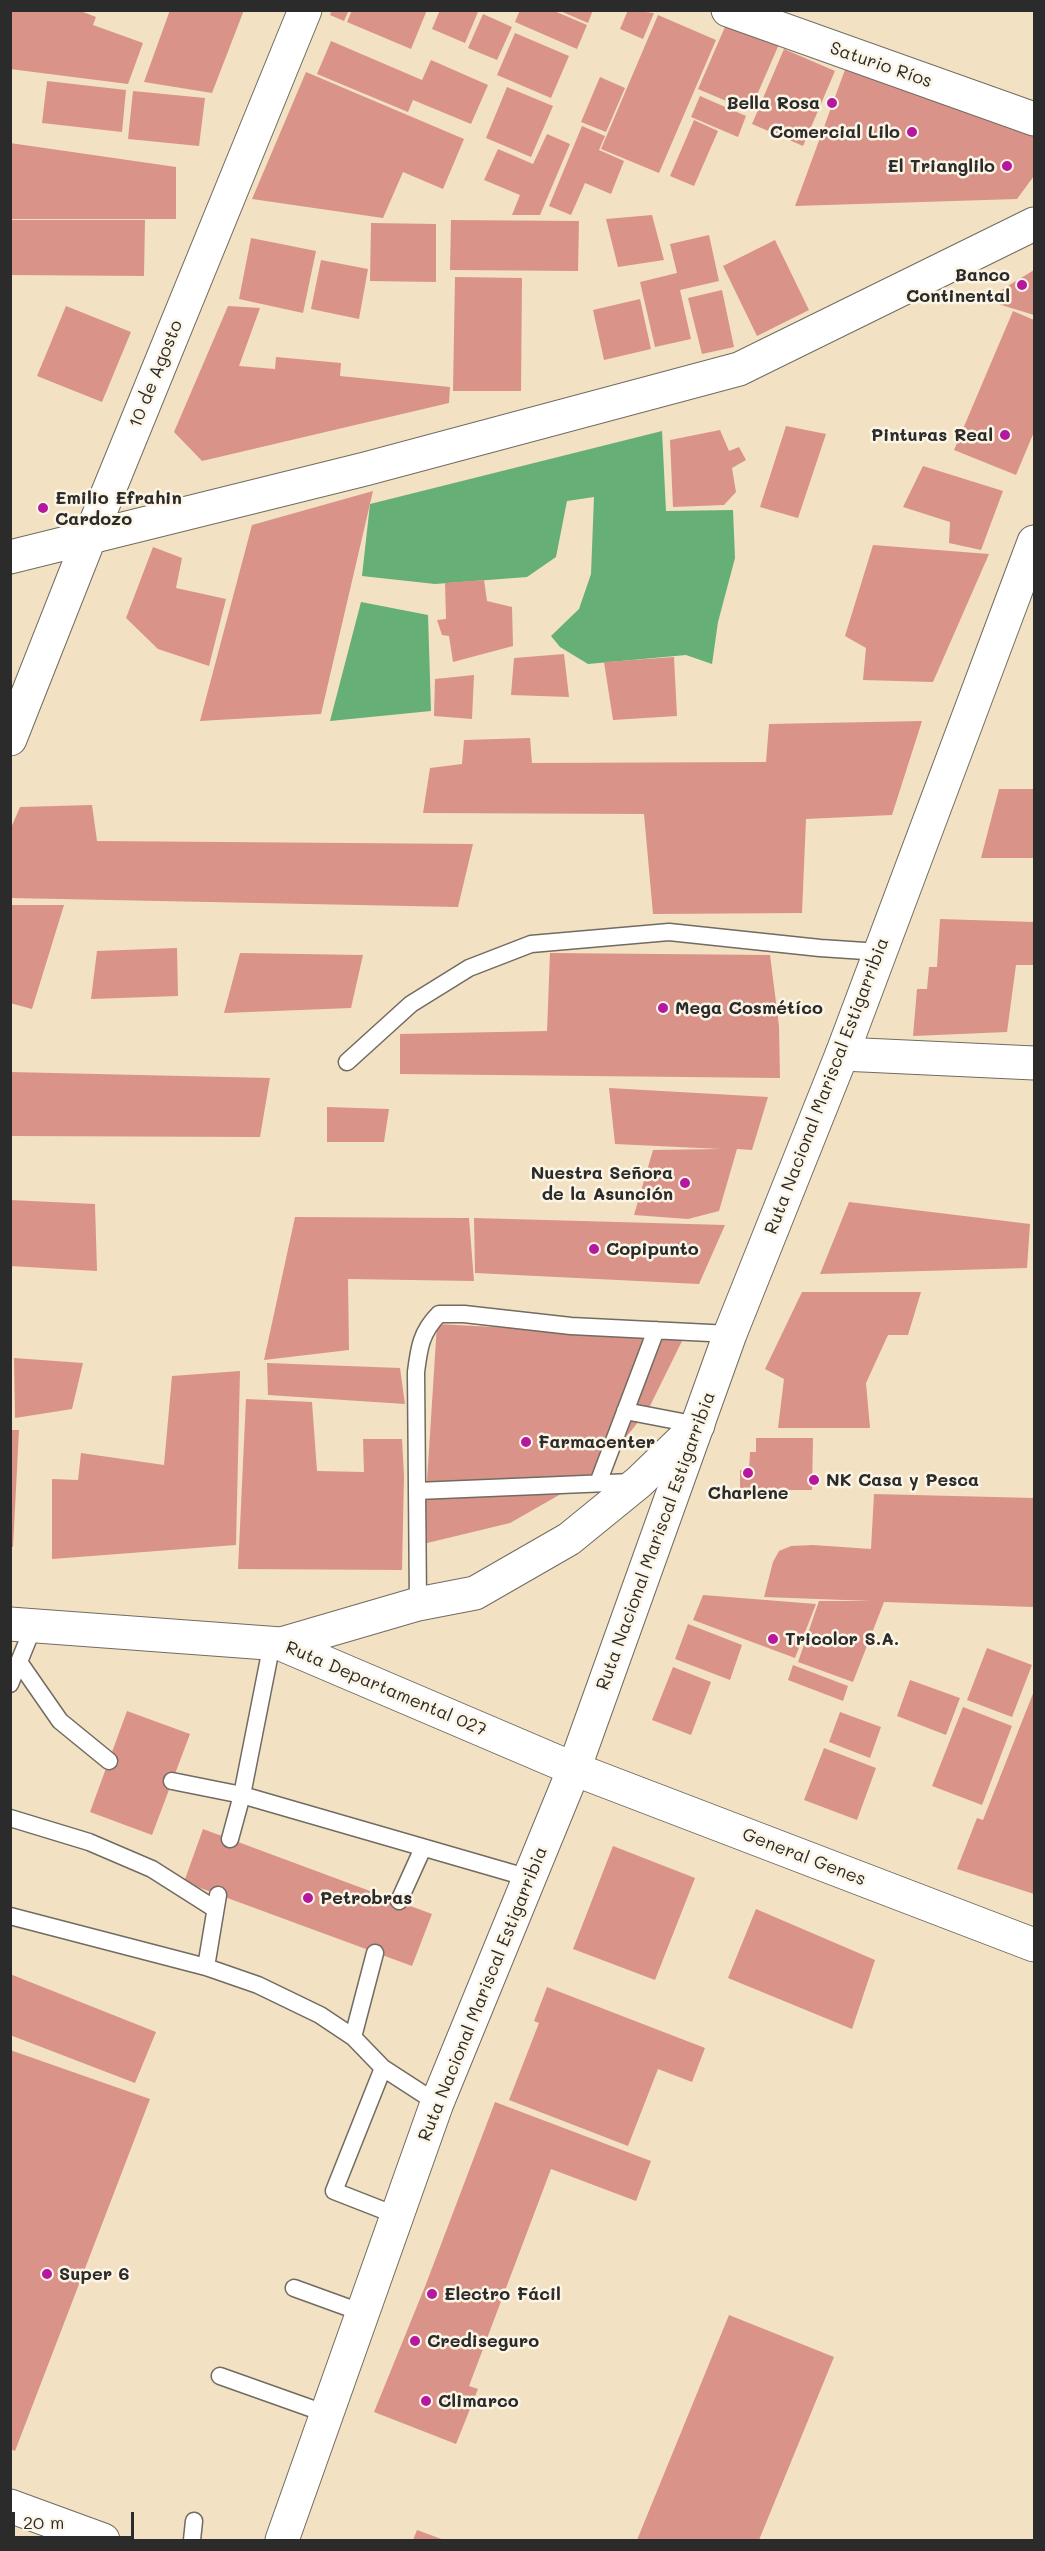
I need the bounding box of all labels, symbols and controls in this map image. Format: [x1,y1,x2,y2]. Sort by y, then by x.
street label: Saturio Ríos [827,37,935,93]
place label: Bella Rosa [726,92,820,114]
marker: Bella Rosa [825,96,839,110]
place label: Comercial Lilo [770,121,900,143]
marker: Comercial Lilo [905,125,919,139]
place label: El Trianglilo [887,155,995,177]
marker: El Trianglilo [1000,159,1014,173]
place label: Banco Continental [906,264,1010,306]
marker: Banco Continental [1015,278,1029,292]
street label: 10 de Agosto [125,317,187,431]
place label: Pinturas Real [871,424,993,446]
marker: Pinturas Real [998,428,1012,442]
place label: Emilio Efrahin Cardozo [55,487,182,530]
marker: Emilio Efrahin Cardozo [36,501,50,515]
street label: Ruta Nacional Mariscal Estigarribia [760,935,894,1237]
place label: Mega Cosmétíco [675,997,823,1019]
marker: Mega Cosmétíco [656,1001,670,1015]
place label: Nuestra Señora de la Asunción [531,1162,673,1204]
marker: Nuestra Señora de la Asunción [678,1176,692,1190]
place label: Copipunto [606,1238,699,1260]
marker: Copipunto [587,1242,601,1256]
street label: Ruta Nacional Mariscal Estigarribia [592,1389,720,1693]
place label: Farmacenter [538,1431,655,1453]
marker: Farmacenter [519,1435,533,1449]
marker: Charlene [741,1466,755,1480]
place label: NK Casa y Pesca [826,1469,979,1491]
marker: NK Casa y Pesca [807,1473,821,1487]
place label: Charlene [708,1482,788,1504]
place label: Tricolor S.A. [785,1628,899,1650]
marker: Tricolor S.A. [766,1632,780,1646]
street label: Ruta Departamental 027 [282,1637,490,1741]
street label: General Genes [739,1824,869,1890]
street label: Ruta Nacional Mariscal Estigarribia [414,1844,552,2144]
place label: Petrobras [320,1887,412,1909]
marker: Petrobras [301,1891,315,1905]
place label: Super 6 [59,2263,129,2285]
marker: Super 6 [40,2267,54,2281]
place label: Electro Fácil [444,2283,561,2305]
marker: Electro Fácil [425,2287,439,2301]
place label: Crediseguro [427,2330,539,2352]
marker: Crediseguro [408,2334,422,2348]
place label: Climarco [438,2390,519,2412]
marker: Climarco [419,2394,433,2408]
scale bar [15,2500,136,2538]
text: 20 m [23,2510,64,2534]

